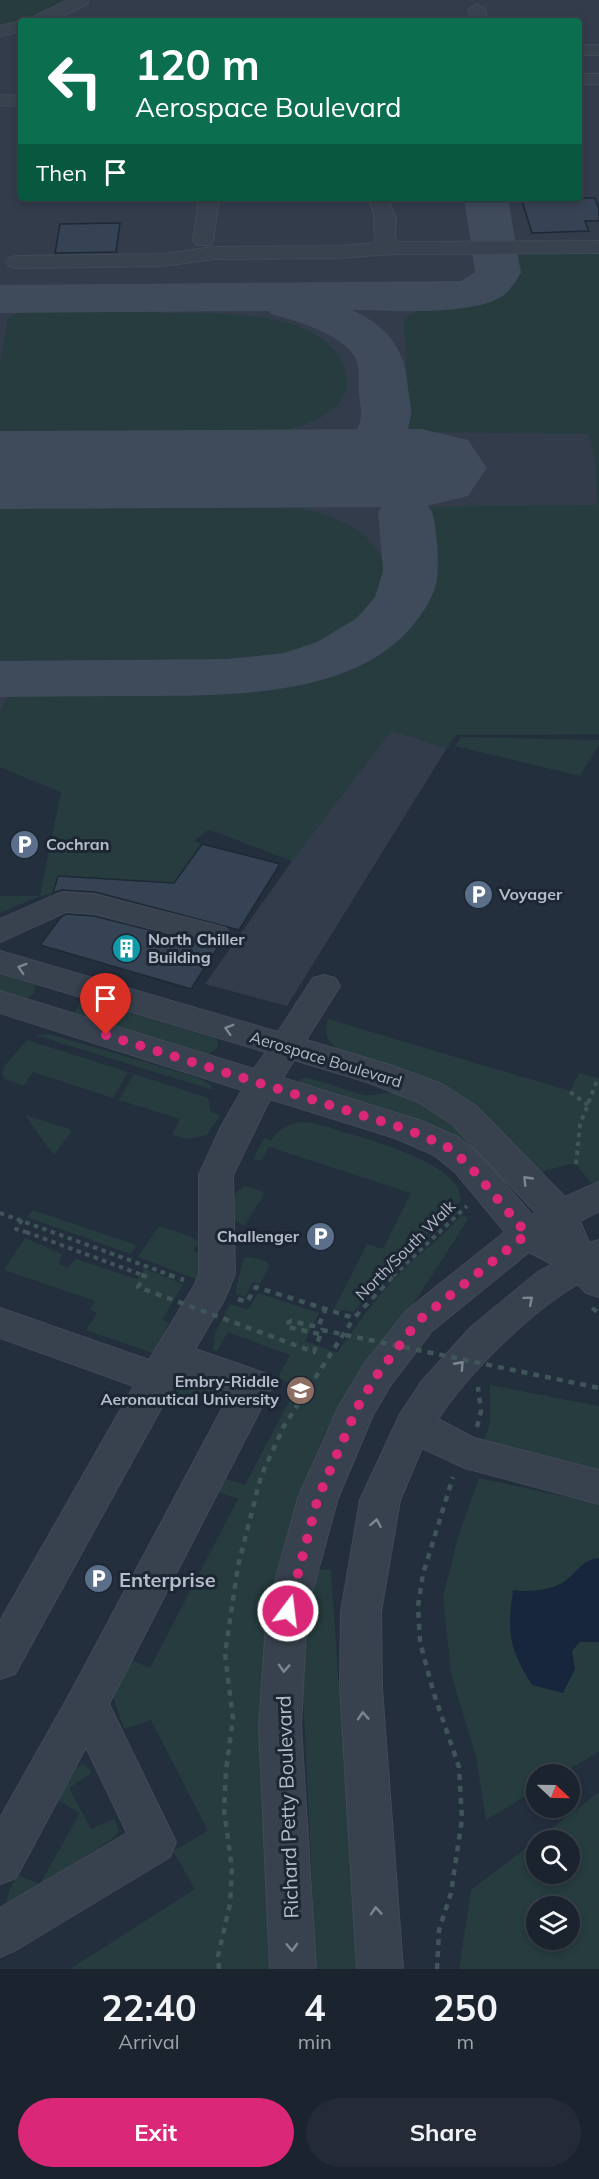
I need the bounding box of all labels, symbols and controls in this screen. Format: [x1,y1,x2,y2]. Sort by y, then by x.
text: 120 m [135,38,260,91]
icon: left [36,42,114,120]
text: Aerospace Boulevard [135,90,401,124]
icon: arrive [99,156,132,189]
text: Then [36,159,87,187]
parking icon: Cochran [9,828,41,860]
place label: Cochran [46,834,109,854]
parking icon: Voyager [462,878,494,910]
place label: Voyager [498,884,563,904]
place label: North Chiller Building [148,929,245,967]
building icon: North Chiller Building [111,932,143,964]
one-way arrow [17,963,28,975]
pin [80,973,131,1035]
icon: arrive [89,982,122,1015]
one-way arrow [224,1024,235,1036]
street label: Aerospace Boulevard [248,1026,404,1092]
one-way arrow [523,1177,534,1188]
street label: North/South Walk [351,1195,460,1304]
parking icon: Challenger [304,1220,336,1252]
place label: Challenger [217,1226,300,1246]
one-way arrow [522,1297,533,1308]
one-way arrow [453,1361,464,1372]
place label: Embry-Riddle Aeronautical University [101,1371,279,1409]
school or university icon: Embry-Riddle Aeronautical University [284,1374,316,1406]
one-way arrow [370,1518,382,1527]
parking icon: Enterprise [82,1563,114,1595]
place label: Enterprise [119,1567,216,1592]
position arrow [256,1579,320,1643]
one-way arrow [277,1664,290,1673]
street label: Richard Petty Boulevard [271,1695,303,1919]
one-way arrow [356,1712,369,1721]
north arrow [526,1764,580,1818]
map controls [526,1764,580,1950]
button: search [526,1830,580,1884]
button: layers [526,1896,580,1950]
one-way arrow [370,1906,383,1915]
one-way arrow [285,1942,298,1951]
text: 22:40 [101,1985,197,2030]
text: 4 [304,1985,326,2030]
text: 250 [433,1985,498,2030]
text: Arrival [118,2029,179,2054]
text: min [298,2029,332,2054]
text: m [457,2029,474,2054]
button: Exit [18,2098,294,2167]
button: Share [306,2098,581,2167]

